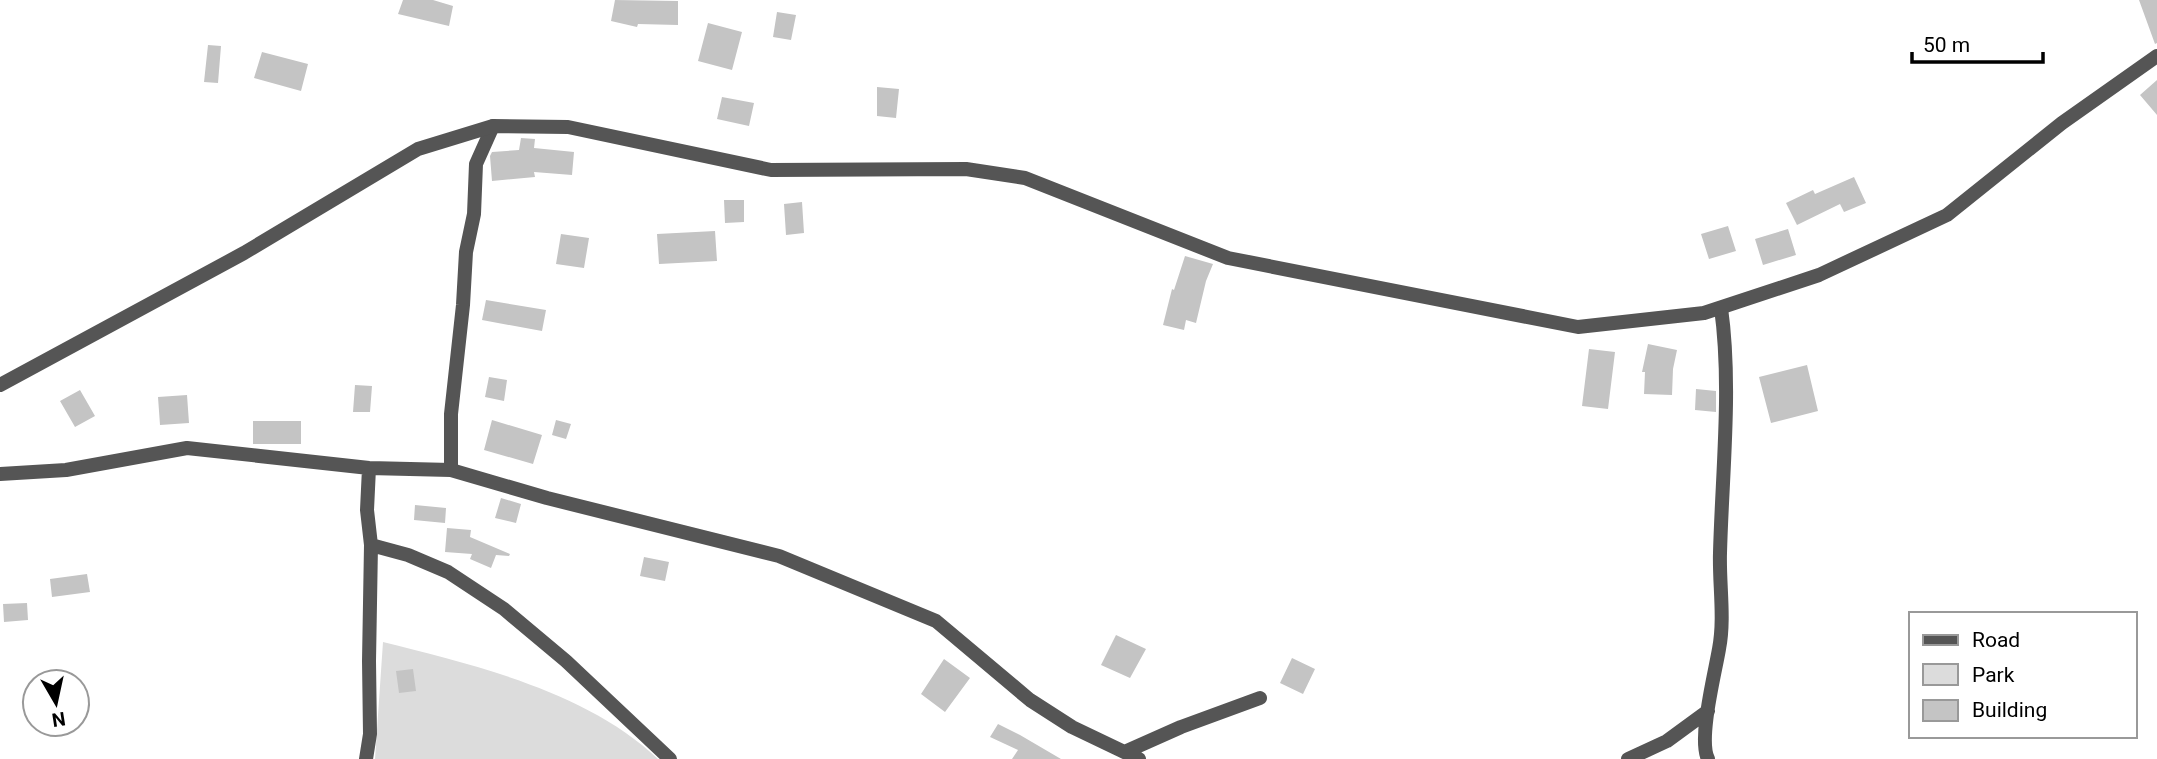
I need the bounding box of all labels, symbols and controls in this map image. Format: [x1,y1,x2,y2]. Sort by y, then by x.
scale bar [1912,21,2043,65]
text: 50 m [1923,33,1970,57]
legend [1909,612,2136,738]
text: Road [1972,628,2020,652]
text: Park [1972,663,2015,687]
north arrow [21,668,91,738]
text: Building [1972,698,2047,722]
text: N [50,707,67,732]

